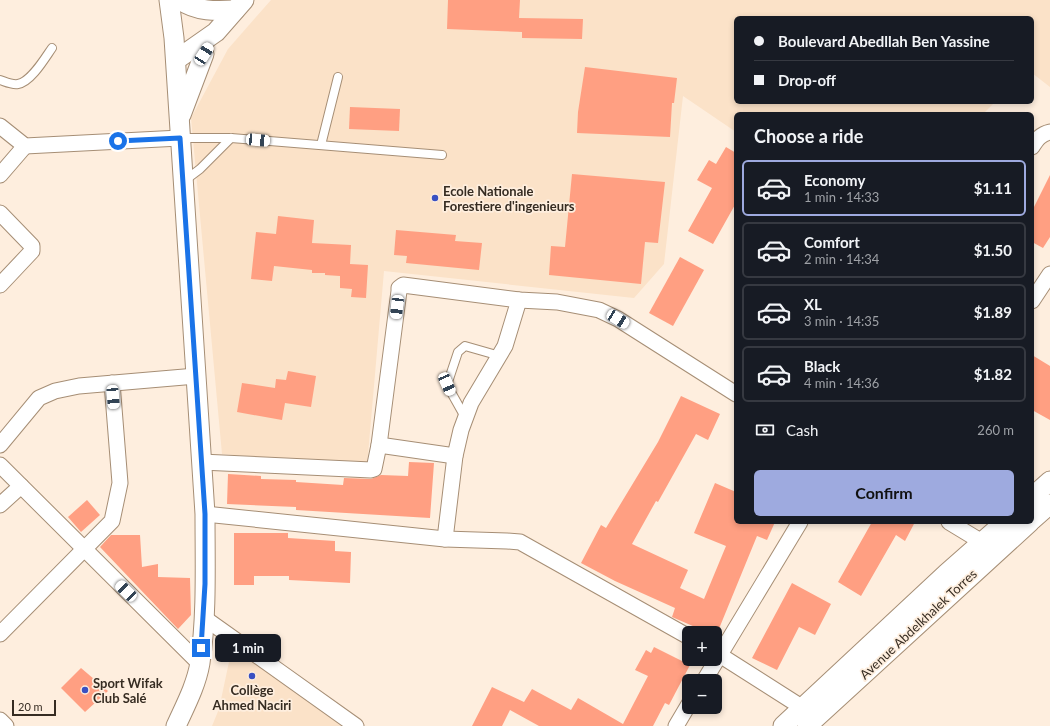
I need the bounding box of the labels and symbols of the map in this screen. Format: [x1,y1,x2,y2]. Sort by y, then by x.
car [192,41,216,67]
route start [109,132,127,150]
car [246,133,270,147]
place label: Ecole Nationale Forestiere d'ingenieurs [443,183,575,214]
marker: Ecole Nationale Forestiere d'ingenieurs [430,193,440,203]
car [390,294,404,320]
car [605,308,631,330]
car [437,371,457,397]
car [106,385,120,409]
street label: Avenue Abdelkhalek Torres [856,565,980,682]
car [113,578,139,604]
callout: 1 min [215,634,281,662]
route end [192,639,210,657]
marker: Collège Ahmed Naciri [247,671,257,681]
place label: Sport Wifak Club Salé [93,675,163,706]
place label: Collège Ahmed Naciri [212,682,291,713]
marker: Sport Wifak Club Salé [80,685,90,695]
scale bar [12,698,56,717]

